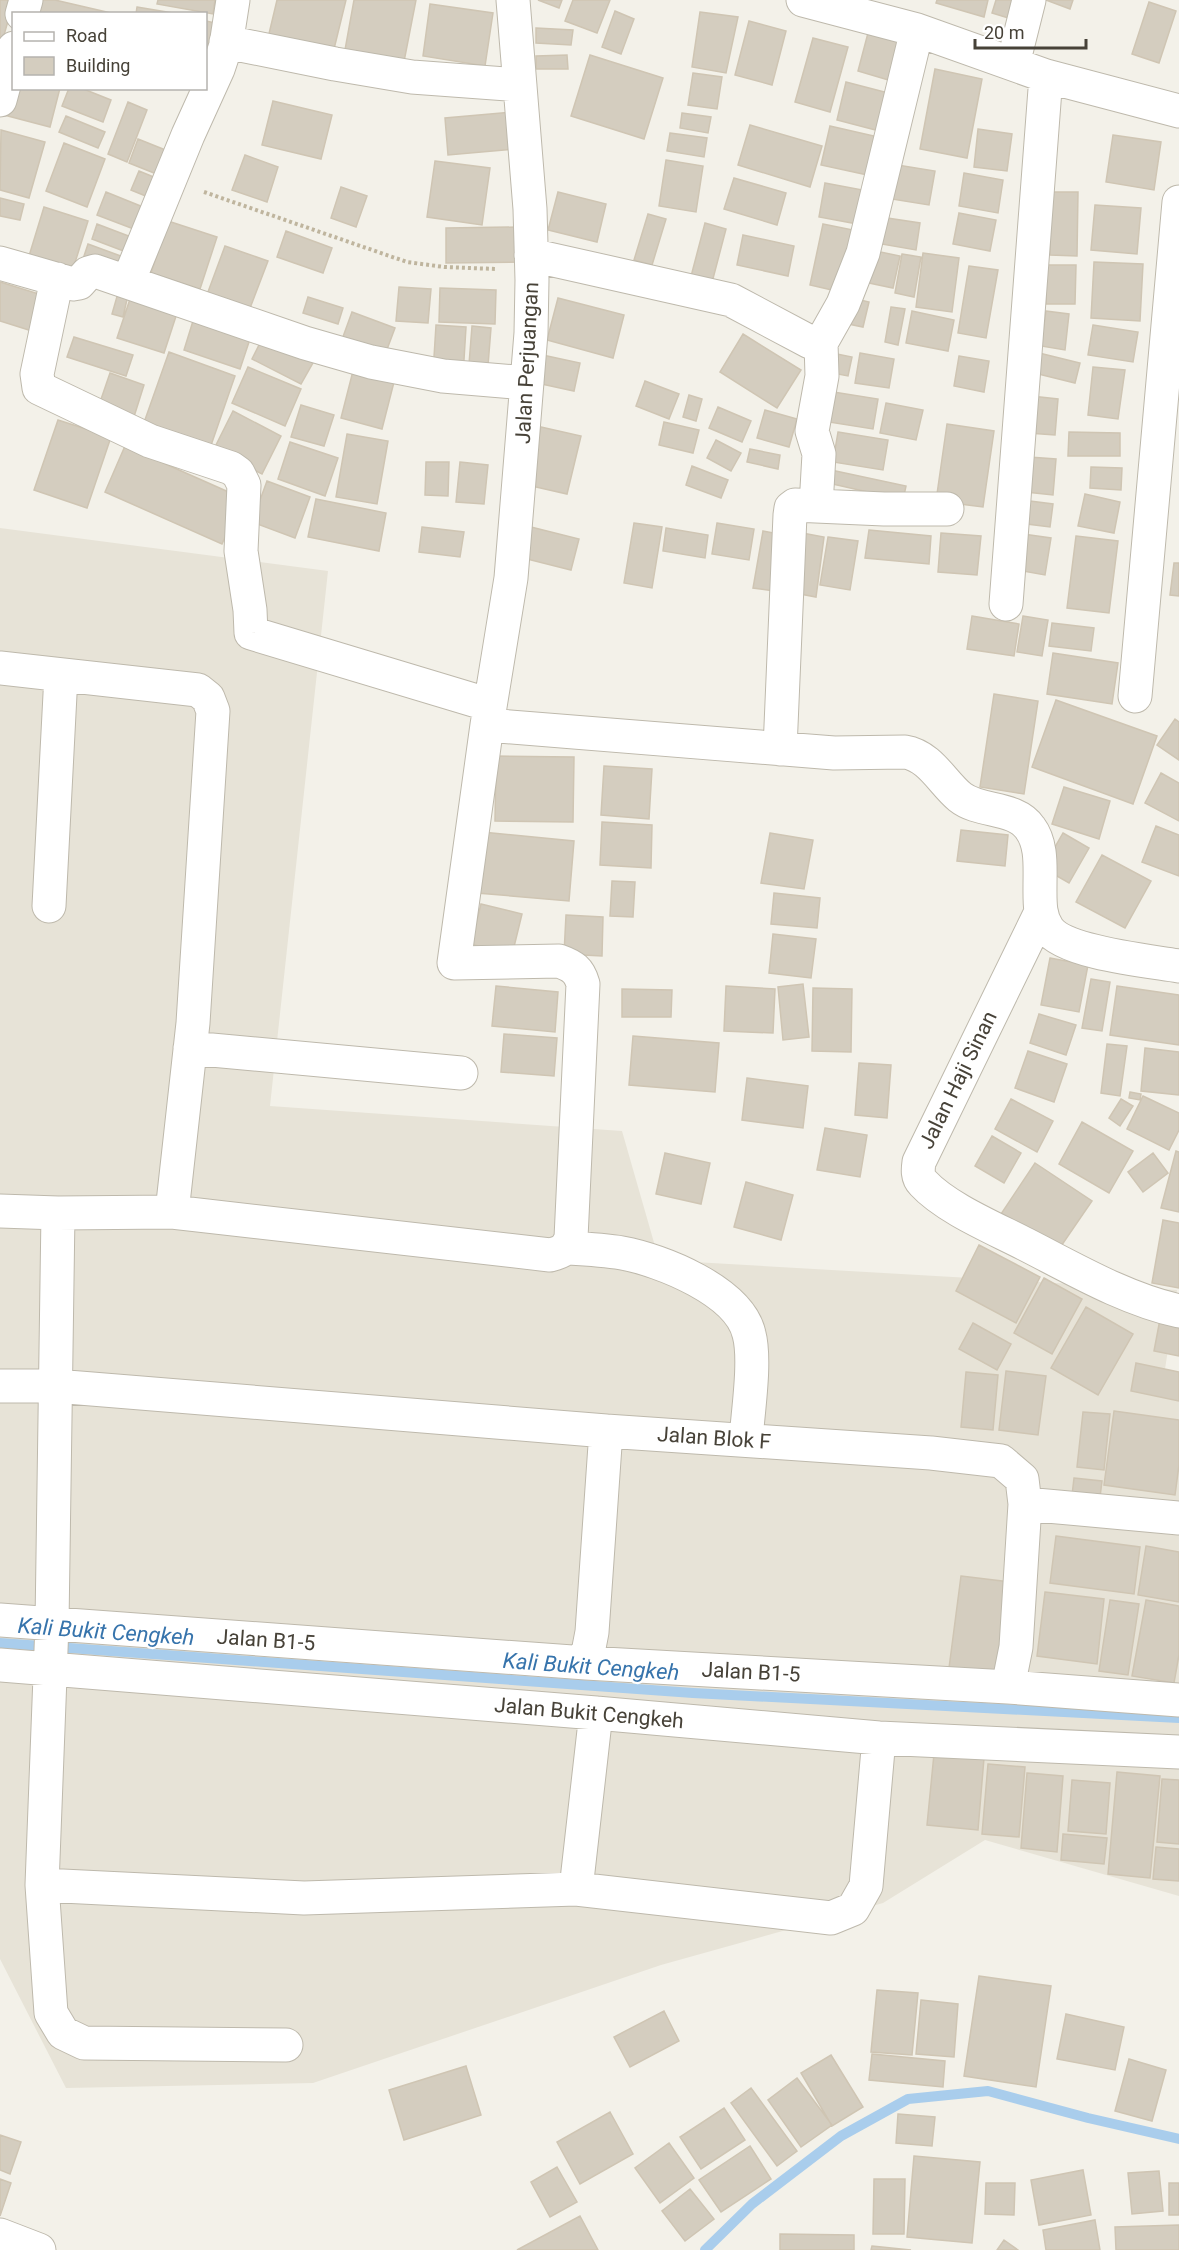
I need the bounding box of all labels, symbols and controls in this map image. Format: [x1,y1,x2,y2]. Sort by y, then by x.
legend [12,12,207,90]
scale bar [975,12,1086,50]
text: 20 m [984,22,1024,43]
text: Road [66,25,107,46]
text: Building [66,55,130,76]
street label: Jalan Perjuangan [511,281,543,445]
street label: Jalan Haji Sinan [914,1007,1002,1153]
street label: Jalan Blok F [656,1422,772,1454]
water label: Kali Bukit Cengkeh [17,1613,195,1650]
street label: Jalan B1-5 [216,1625,316,1655]
water label: Kali Bukit Cengkeh [502,1648,680,1685]
street label: Jalan B1-5 [701,1657,801,1687]
street label: Jalan Bukit Cengkeh [493,1693,685,1733]

